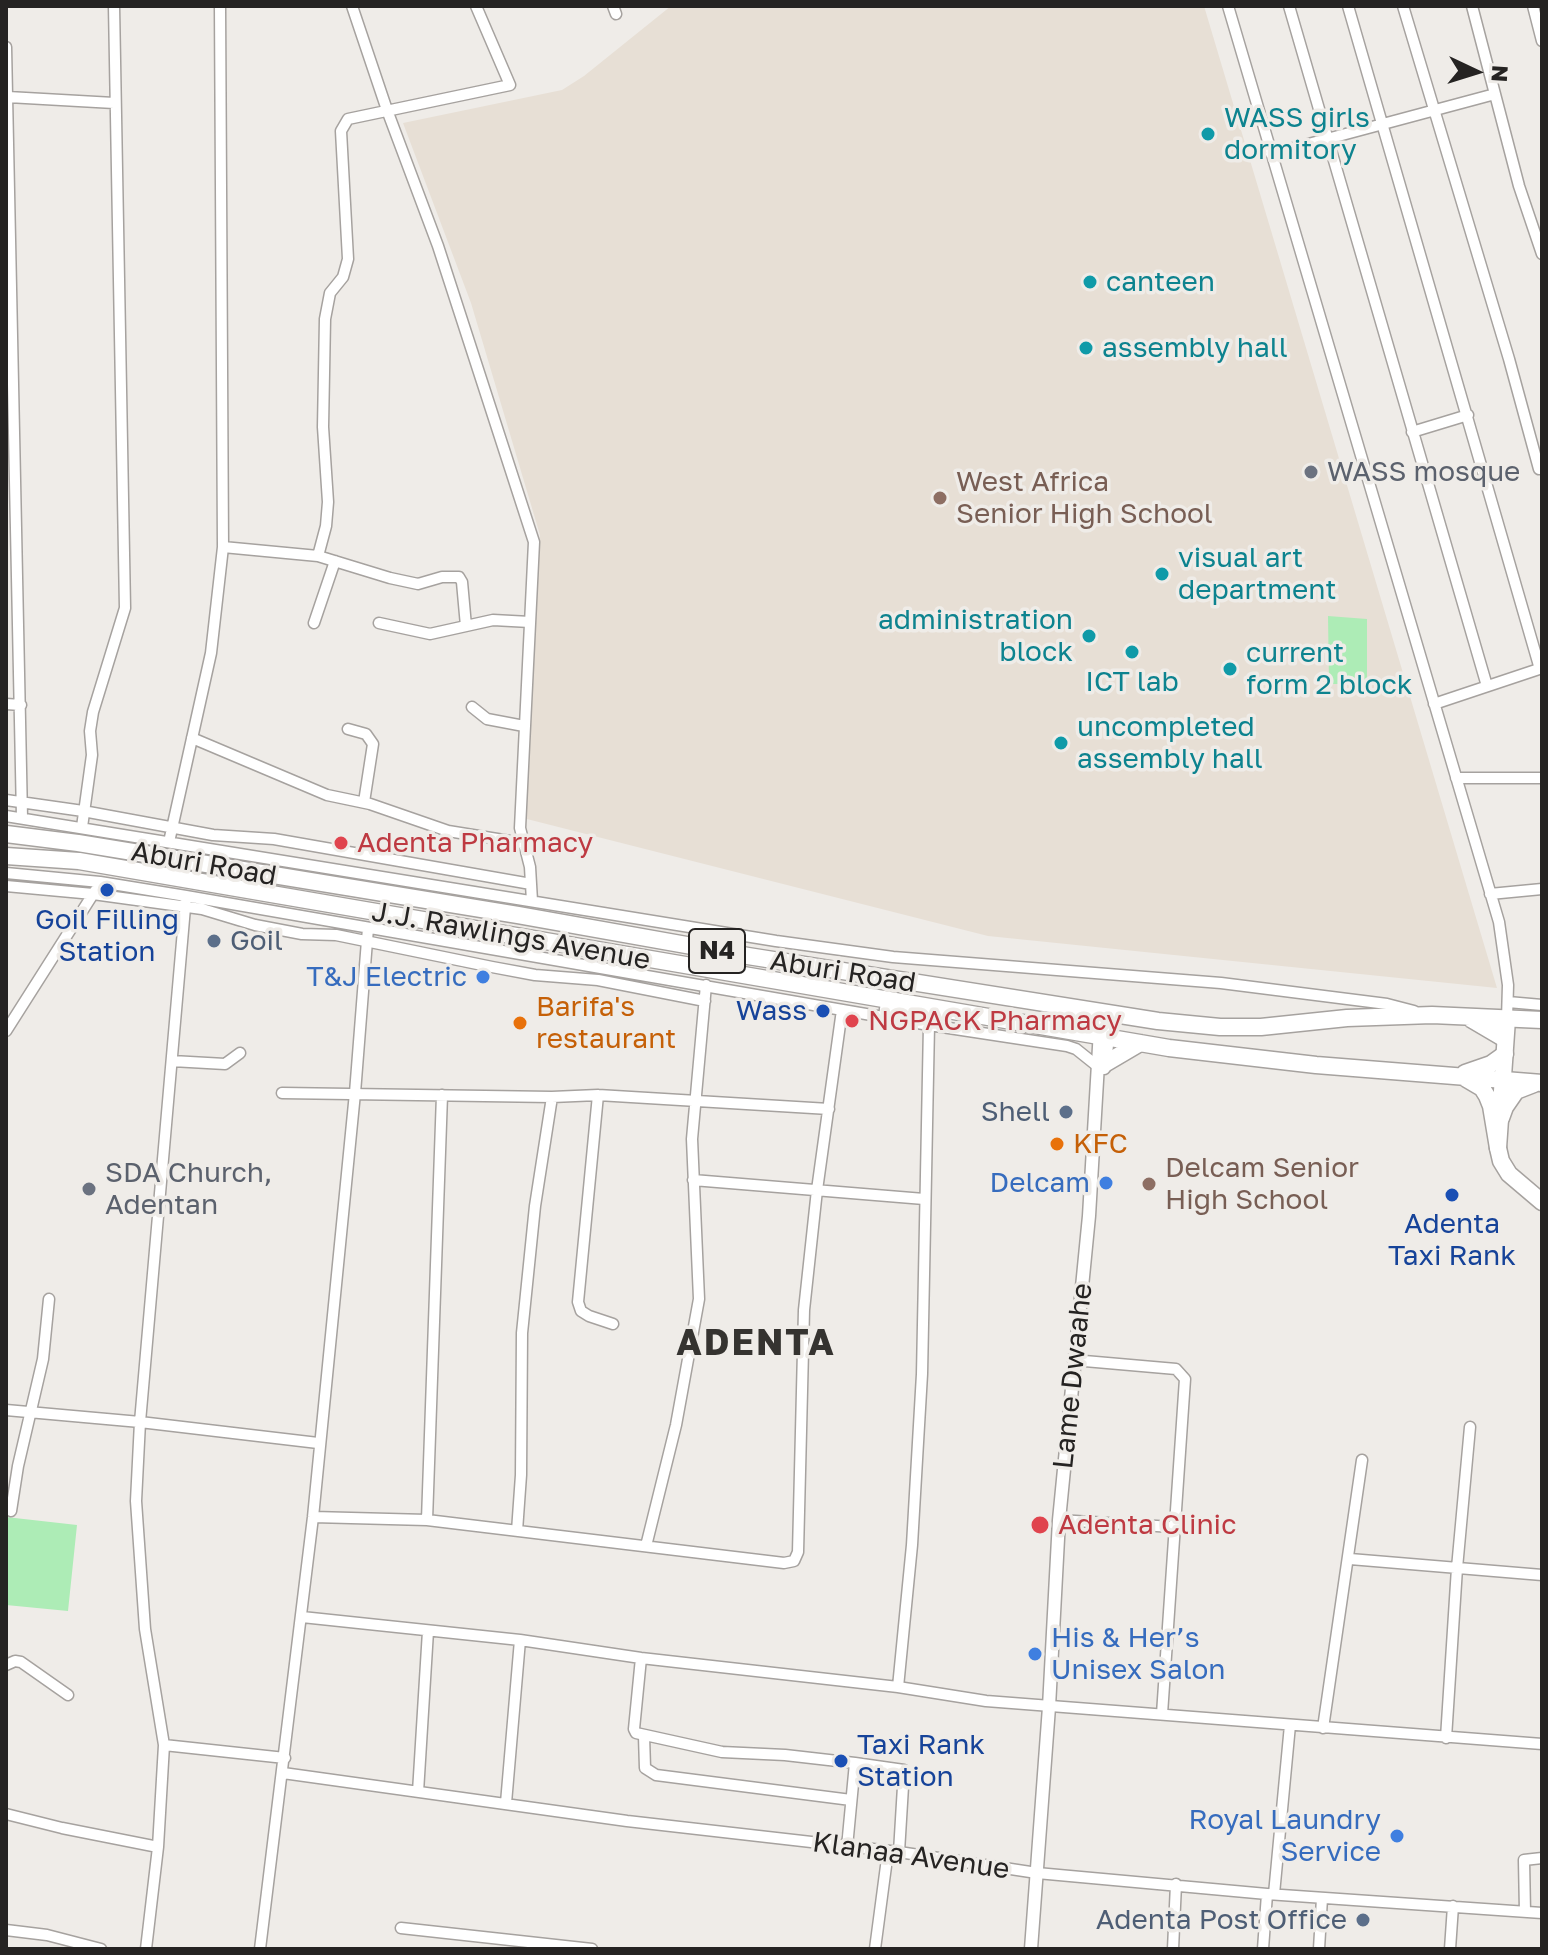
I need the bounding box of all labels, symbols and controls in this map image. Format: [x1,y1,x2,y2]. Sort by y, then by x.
north arrow [1436,32,1516,112]
text: N [1486,64,1514,83]
place label: WASS girls dormitory [1224,101,1370,167]
marker: WASS girls dormitory [1199,125,1217,143]
place label: canteen [1106,265,1215,299]
marker: canteen [1081,273,1099,291]
place label: assembly hall [1102,331,1288,365]
marker: assembly hall [1077,339,1095,357]
place label: WASS mosque [1327,455,1520,489]
marker: WASS mosque [1302,463,1320,481]
place label: West Africa Senior High School [956,465,1213,531]
marker: West Africa Senior High School [931,489,949,507]
place label: visual art department [1178,541,1336,607]
marker: visual art department [1153,565,1171,583]
place label: administration block [878,603,1073,669]
marker: administration block [1080,627,1098,645]
place label: current form 2 block [1246,636,1412,702]
marker: ICT lab [1123,643,1141,661]
marker: current form 2 block [1221,660,1239,678]
place label: ICT lab [1085,665,1179,699]
place label: uncompleted assembly hall [1077,710,1263,776]
marker: uncompleted assembly hall [1052,734,1070,752]
place label: Adenta Pharmacy [357,826,593,860]
marker: Adenta Pharmacy [332,834,350,852]
street label: Aburi Road [129,835,279,893]
marker: Goil Filling Station [98,881,116,899]
street label: J.J. Rawlings Avenue [369,895,653,977]
place label: Goil Filling Station [35,903,179,969]
place label: Goil [230,924,283,958]
road number: N4 [689,929,745,973]
marker: Goil [205,932,223,950]
street label: Aburi Road [768,944,918,1000]
place label: T&J Electric [306,960,467,994]
marker: T&J Electric [474,968,492,986]
place label: Barifa's restaurant [536,990,676,1056]
place label: Wass [736,994,807,1028]
marker: Wass [814,1002,832,1020]
place label: NGPACK Pharmacy [868,1004,1122,1038]
marker: NGPACK Pharmacy [843,1012,861,1030]
marker: Barifa's restaurant [511,1014,529,1032]
place label: Shell [981,1095,1050,1129]
marker: Shell [1057,1103,1075,1121]
place label: KFC [1073,1127,1128,1161]
marker: KFC [1048,1135,1066,1153]
place label: Delcam Senior High School [1165,1151,1359,1217]
place label: SDA Church, Adentan [105,1156,272,1222]
place label: Delcam [990,1166,1090,1200]
marker: Delcam [1097,1174,1115,1192]
marker: Delcam Senior High School [1140,1175,1158,1193]
marker: SDA Church, Adentan [80,1180,98,1198]
marker: Adenta Taxi Rank [1443,1186,1461,1204]
place label: Adenta Taxi Rank [1388,1207,1516,1273]
street label: Lame Dwaahe [1047,1281,1099,1471]
district label: ADENTA [676,1322,836,1366]
place label: Adenta Clinic [1058,1508,1236,1542]
marker: Adenta Clinic [1029,1514,1051,1536]
place label: His & Her’s Unisex Salon [1051,1621,1226,1687]
marker: His & Her’s Unisex Salon [1026,1645,1044,1663]
place label: Taxi Rank Station [857,1728,985,1794]
marker: Taxi Rank Station [832,1752,850,1770]
place label: Royal Laundry Service [1189,1803,1381,1869]
street label: Klanaa Avenue [810,1826,1012,1886]
marker: Royal Laundry Service [1388,1827,1406,1845]
place label: Adenta Post Office [1096,1903,1347,1937]
marker: Adenta Post Office [1354,1911,1372,1929]

